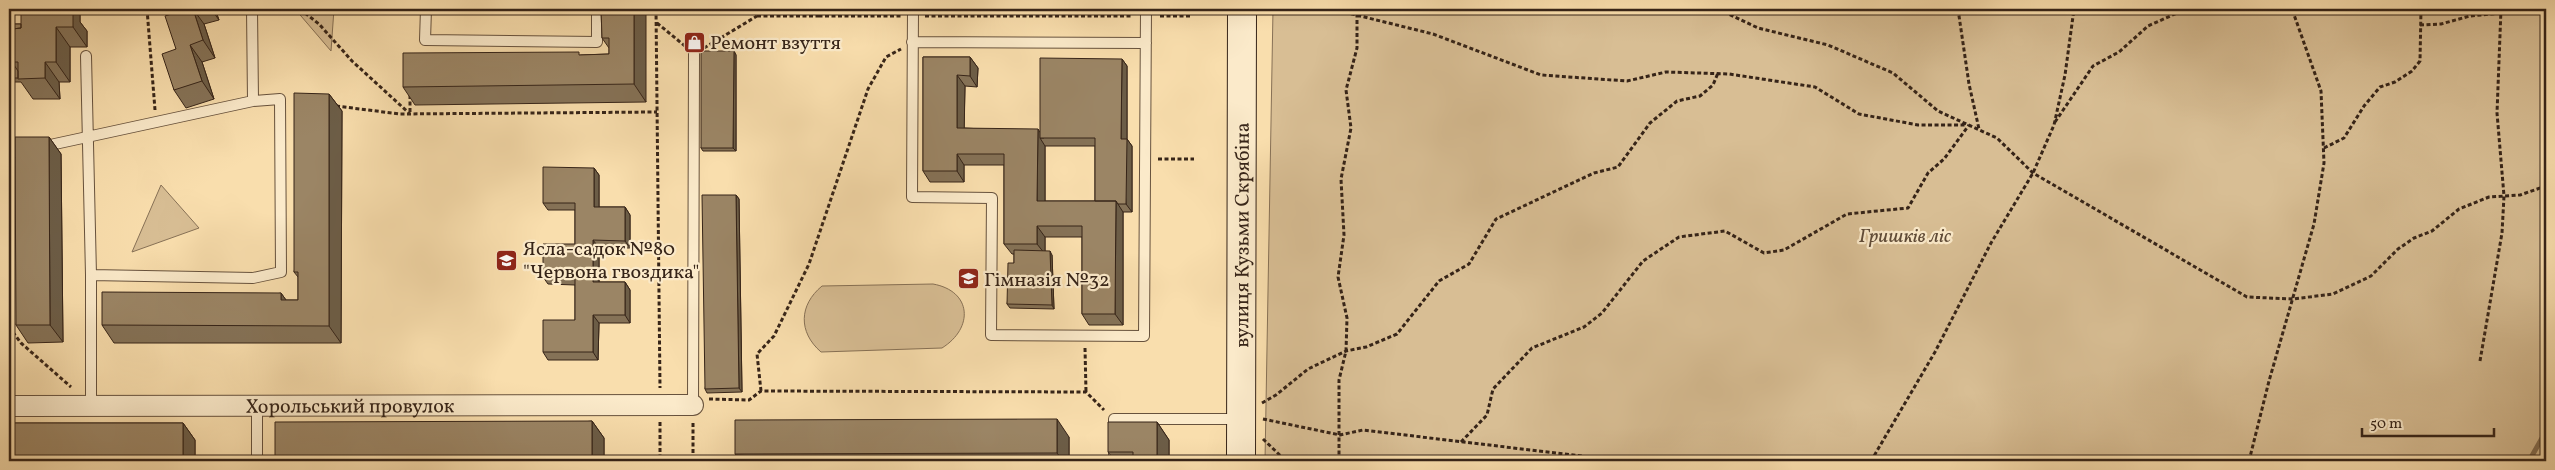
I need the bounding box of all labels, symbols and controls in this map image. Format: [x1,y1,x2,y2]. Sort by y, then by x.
shop icon: Ремонт взуття [682,30,706,54]
place label: Ремонт взуття [710,30,841,58]
street label: вулиця Кузьми Скрябіна [1229,122,1258,348]
park label: Гришків ліс [1859,223,1952,251]
place label: Ясла-садок №80 "Червона гвоздика" [523,236,699,287]
school or university icon: Ясла-садок №80 "Червона гвоздика" [495,248,519,272]
school or university icon: Гімназія №32 [956,267,980,291]
place label: Гімназія №32 [984,267,1110,295]
street label: Хорольський провулок [245,393,455,422]
scale bar [2362,405,2495,437]
text: 50 m [2370,414,2402,435]

